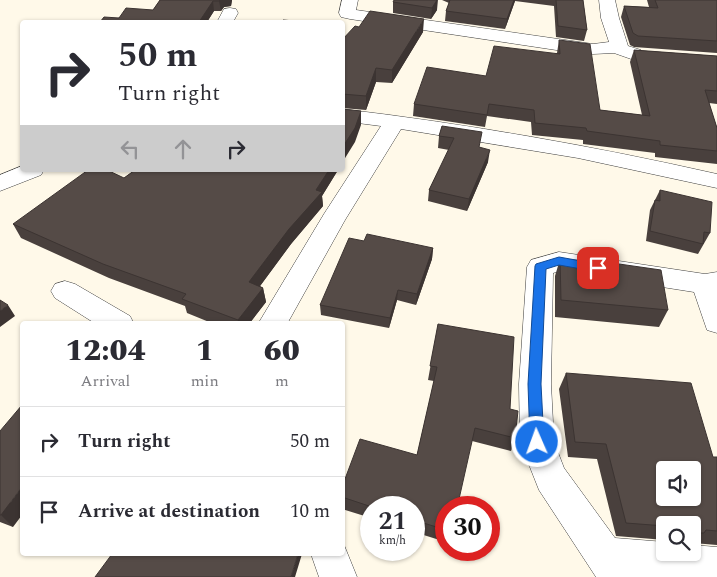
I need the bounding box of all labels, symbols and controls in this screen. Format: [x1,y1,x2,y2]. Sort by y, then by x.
text: 50 m [118,29,198,82]
icon: right [35,40,100,105]
text: Turn right [118,77,220,110]
icon: left [116,135,144,163]
icon: ahead [169,135,197,163]
icon: right [222,135,250,163]
pin [577,247,619,289]
icon: arrive [584,254,612,282]
text: 12:04 [65,328,146,374]
text: 1 [196,328,214,374]
text: 60 [264,328,300,374]
text: Arrival [80,369,130,393]
text: min [191,369,219,393]
text: m [275,369,289,393]
position arrow [510,415,562,467]
text: Turn right [78,427,171,456]
text: 50 m [290,427,330,456]
icon: right [35,428,63,456]
map controls [656,461,701,561]
button: sound [656,461,701,506]
speed limit sign: 30 [435,496,500,561]
text: Arrive at destination [78,497,260,526]
text: 10 m [290,497,330,526]
icon: arrive [35,498,63,526]
text: 21 [378,503,407,541]
button: search [656,516,701,561]
text: km/h [379,531,406,550]

